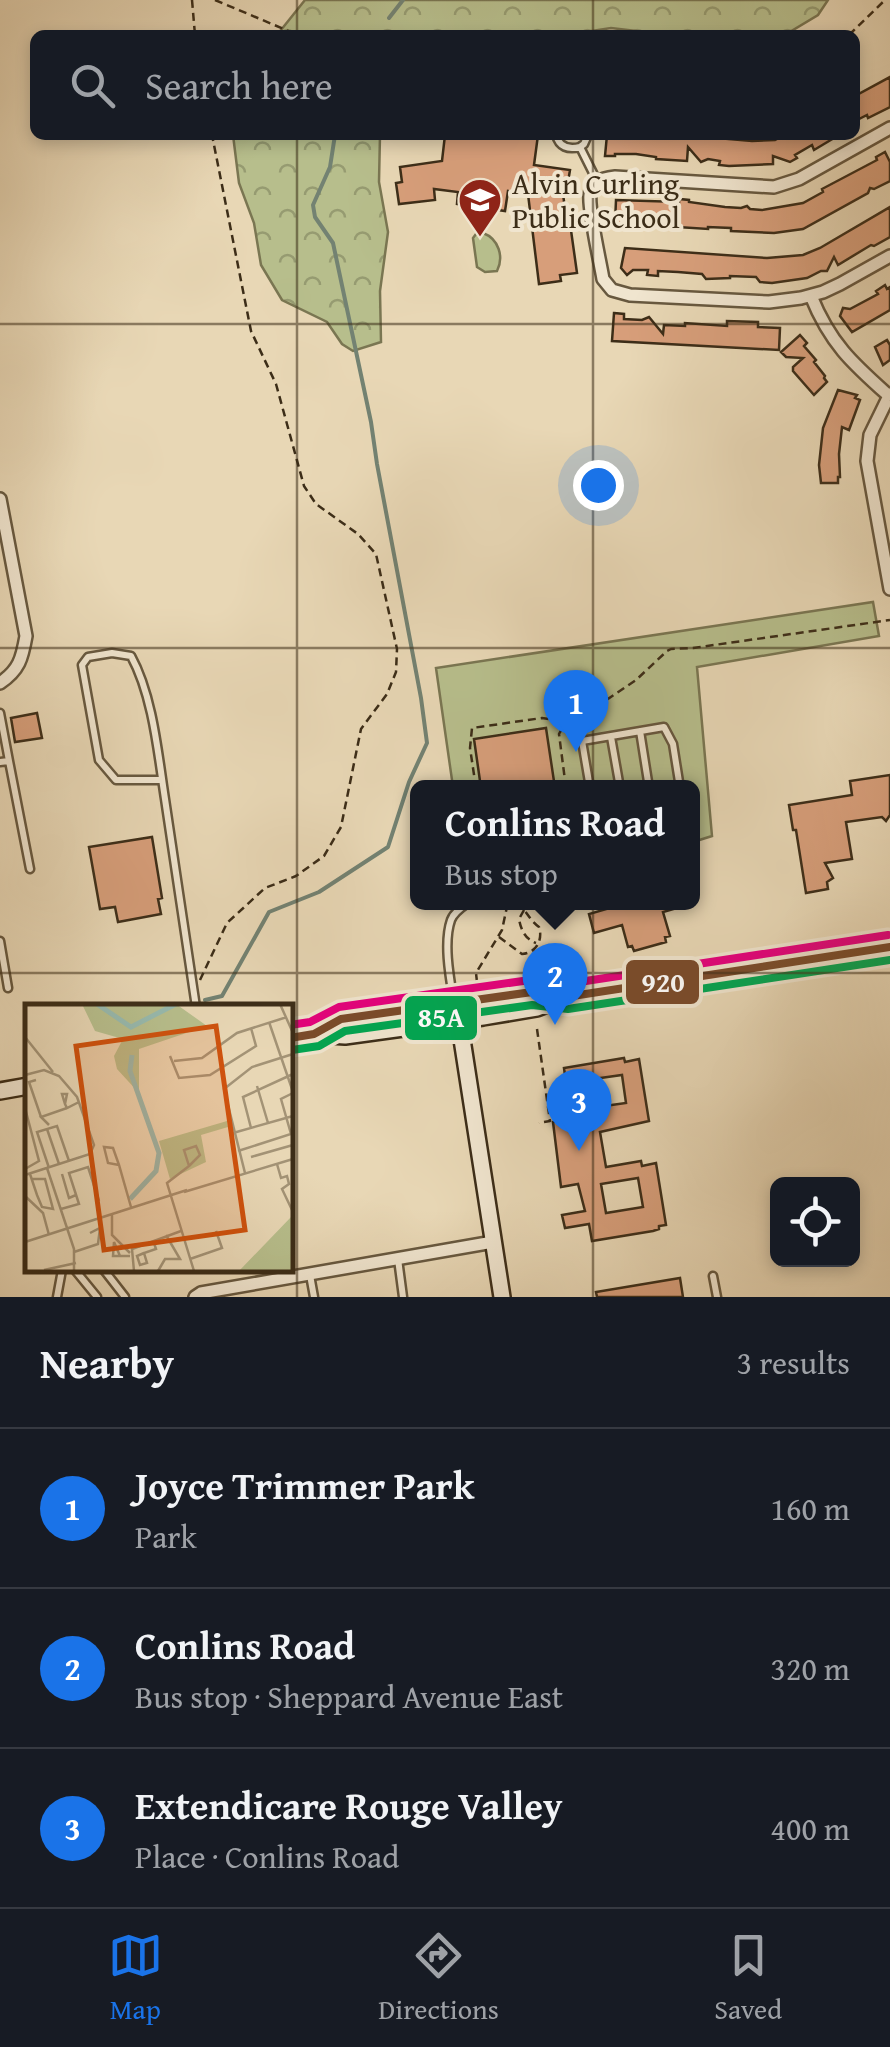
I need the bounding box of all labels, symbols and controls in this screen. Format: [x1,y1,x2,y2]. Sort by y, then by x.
search box [30,30,860,140]
text: Search here [145,57,333,113]
icon: search [65,58,120,113]
place label: Alvin Curling Public School [512,161,680,239]
school or university icon: Alvin Curling Public School [457,177,503,238]
your location [573,460,624,511]
pin: 1 [544,670,608,752]
popup [410,780,700,910]
text: Conlins Road [445,794,665,850]
text: Bus stop [445,850,558,897]
pin: 2 [522,942,588,1025]
line badge: 920 [624,958,701,1006]
text: 920 [641,961,685,1002]
line badge: 85A [403,994,479,1042]
text: 85A [418,996,465,1037]
inset map [25,1004,292,1272]
pin: 3 [546,1068,612,1151]
map controls [770,1177,860,1267]
button: locate [770,1177,860,1267]
text: Nearby [40,1332,174,1393]
text: 3 results [737,1339,850,1386]
text: Joyce Trimmer Park [135,1457,474,1513]
text: 1 [64,1485,81,1532]
text: 160 m [771,1485,850,1532]
text: Park [135,1513,197,1560]
text: Conlins Road [135,1617,355,1673]
text: 2 [64,1645,81,1692]
text: 320 m [771,1645,850,1692]
text: Bus stop · Sheppard Avenue East [135,1673,563,1720]
text: Extendicare Rouge Valley [135,1777,562,1833]
text: 3 [64,1805,81,1852]
text: 400 m [771,1805,850,1852]
text: Place · Conlins Road [135,1833,399,1880]
tab: Map [108,1928,163,2029]
tab: Directions [378,1928,499,2029]
tab: Saved [714,1928,782,2029]

